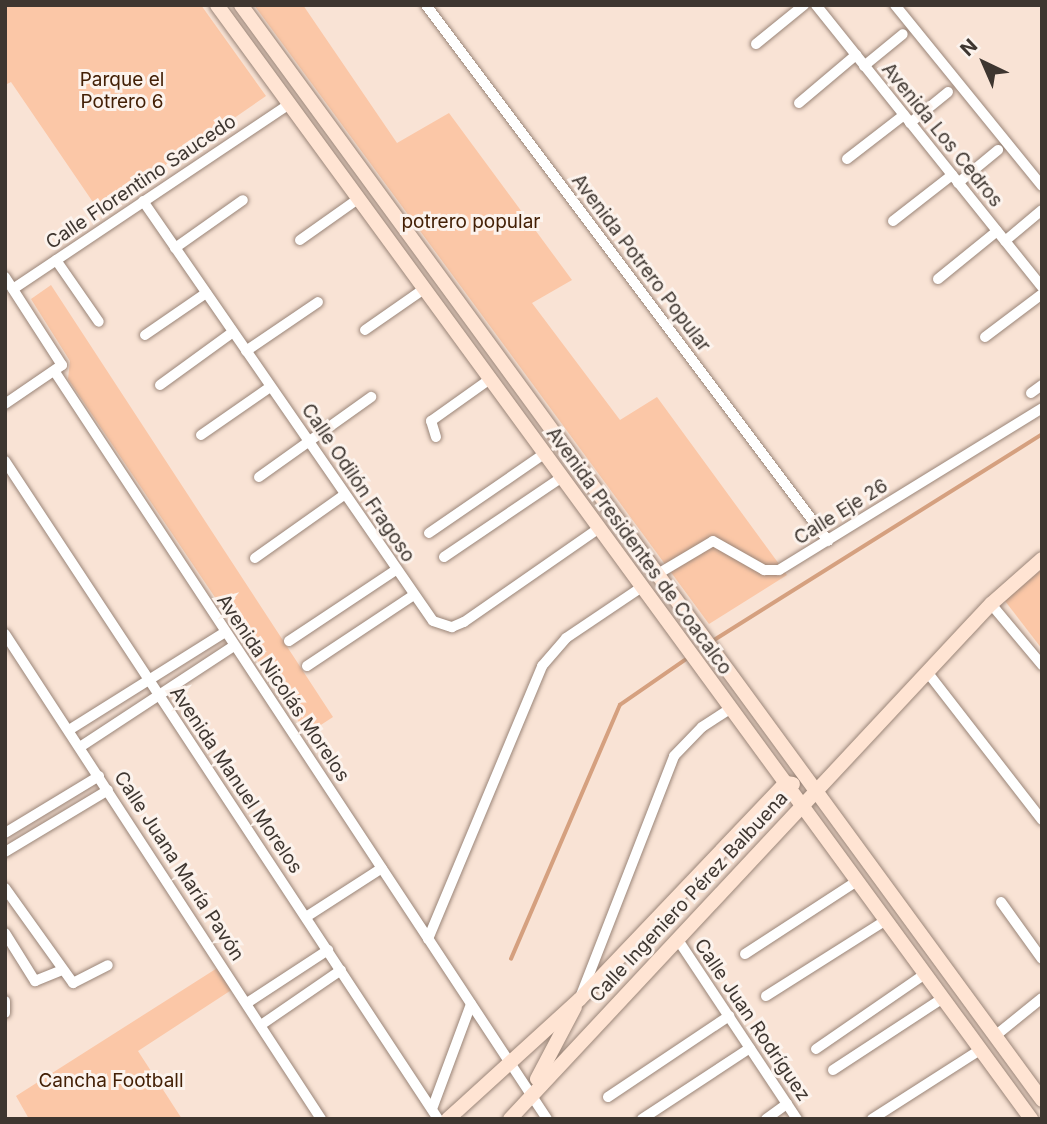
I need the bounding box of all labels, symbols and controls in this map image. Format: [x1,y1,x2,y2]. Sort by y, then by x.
north arrow [949,28,1019,98]
text: N [956,34,982,61]
street label: Avenida Los Cedros [877,58,1007,212]
park label: Parque el Potrero 6 [80,69,164,113]
street label: Calle Florentino Saucedo [42,110,240,254]
street label: Avenida Potrero Popular [567,170,715,356]
park label: potrero popular [401,211,541,233]
street label: Calle Odilón Fragoso [296,399,420,567]
street label: Avenida Presidentes de Coacalco [541,423,737,679]
street label: Calle Eje 26 [790,474,892,550]
street label: Avenida Nicolás Morelos [212,590,354,786]
street label: Avenida Manuel Morelos [165,682,307,878]
street label: Calle Juana María Pavón [109,767,249,965]
street label: Calle Ingeniero Pérez Balbuena [585,787,793,1007]
street label: Calle Juan Rodríguez [689,935,815,1105]
park label: Cancha Football [38,1070,184,1092]

